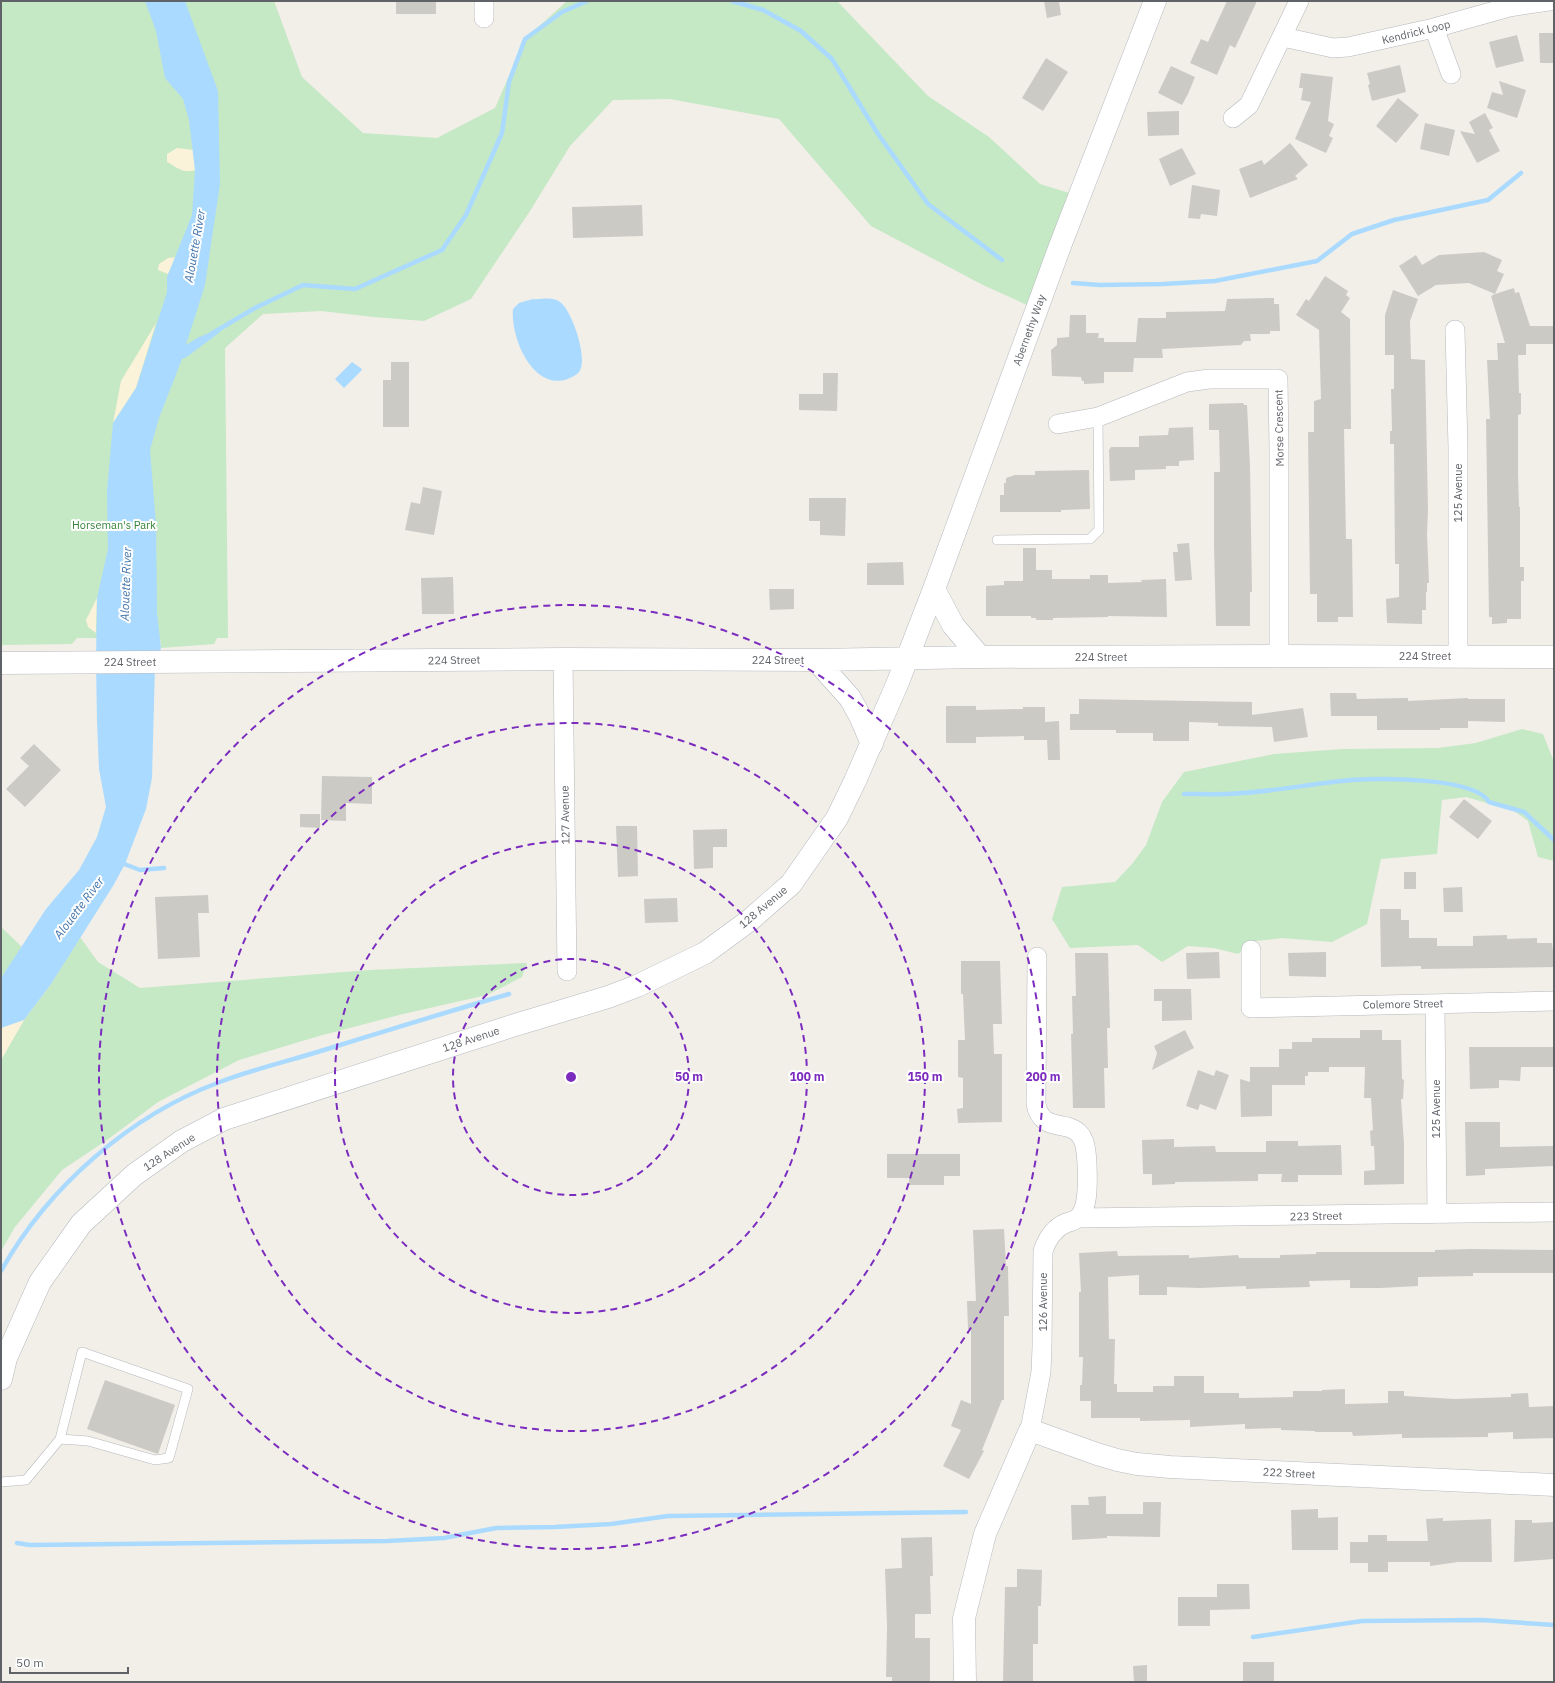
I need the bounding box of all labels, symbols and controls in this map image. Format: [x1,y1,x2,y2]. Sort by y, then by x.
street label: Kendrick Loop [1380,17,1452,47]
water label: Alouette River [181,208,208,284]
street label: Abernethy Way [1010,292,1049,368]
street label: Morse Crescent [1271,389,1287,467]
street label: 125 Avenue [1451,463,1465,523]
park label: Horseman's Park [72,518,156,532]
water label: Alouette River [117,546,134,622]
street label: 224 Street [1399,649,1451,663]
street label: 224 Street [1075,650,1127,664]
street label: 224 Street [428,653,481,667]
street label: 224 Street [752,653,804,667]
street label: 224 Street [104,655,156,669]
street label: 127 Avenue [557,785,573,845]
water label: Alouette River [50,873,107,942]
street label: 128 Avenue [736,883,790,931]
street label: Colemore Street [1363,996,1444,1012]
street label: 128 Avenue [441,1023,501,1055]
text: 50 m [675,1069,703,1084]
text: 100 m [789,1069,825,1084]
text: 150 m [907,1069,943,1084]
text: 200 m [1025,1069,1061,1084]
centre of rings [564,1070,578,1084]
street label: 125 Avenue [1429,1079,1443,1139]
street label: 128 Avenue [140,1130,198,1174]
street label: 223 Street [1290,1209,1343,1223]
street label: 126 Avenue [1036,1272,1050,1332]
street label: 222 Street [1262,1465,1316,1481]
scale bar [10,1649,128,1675]
text: 50 m [16,1655,44,1670]

